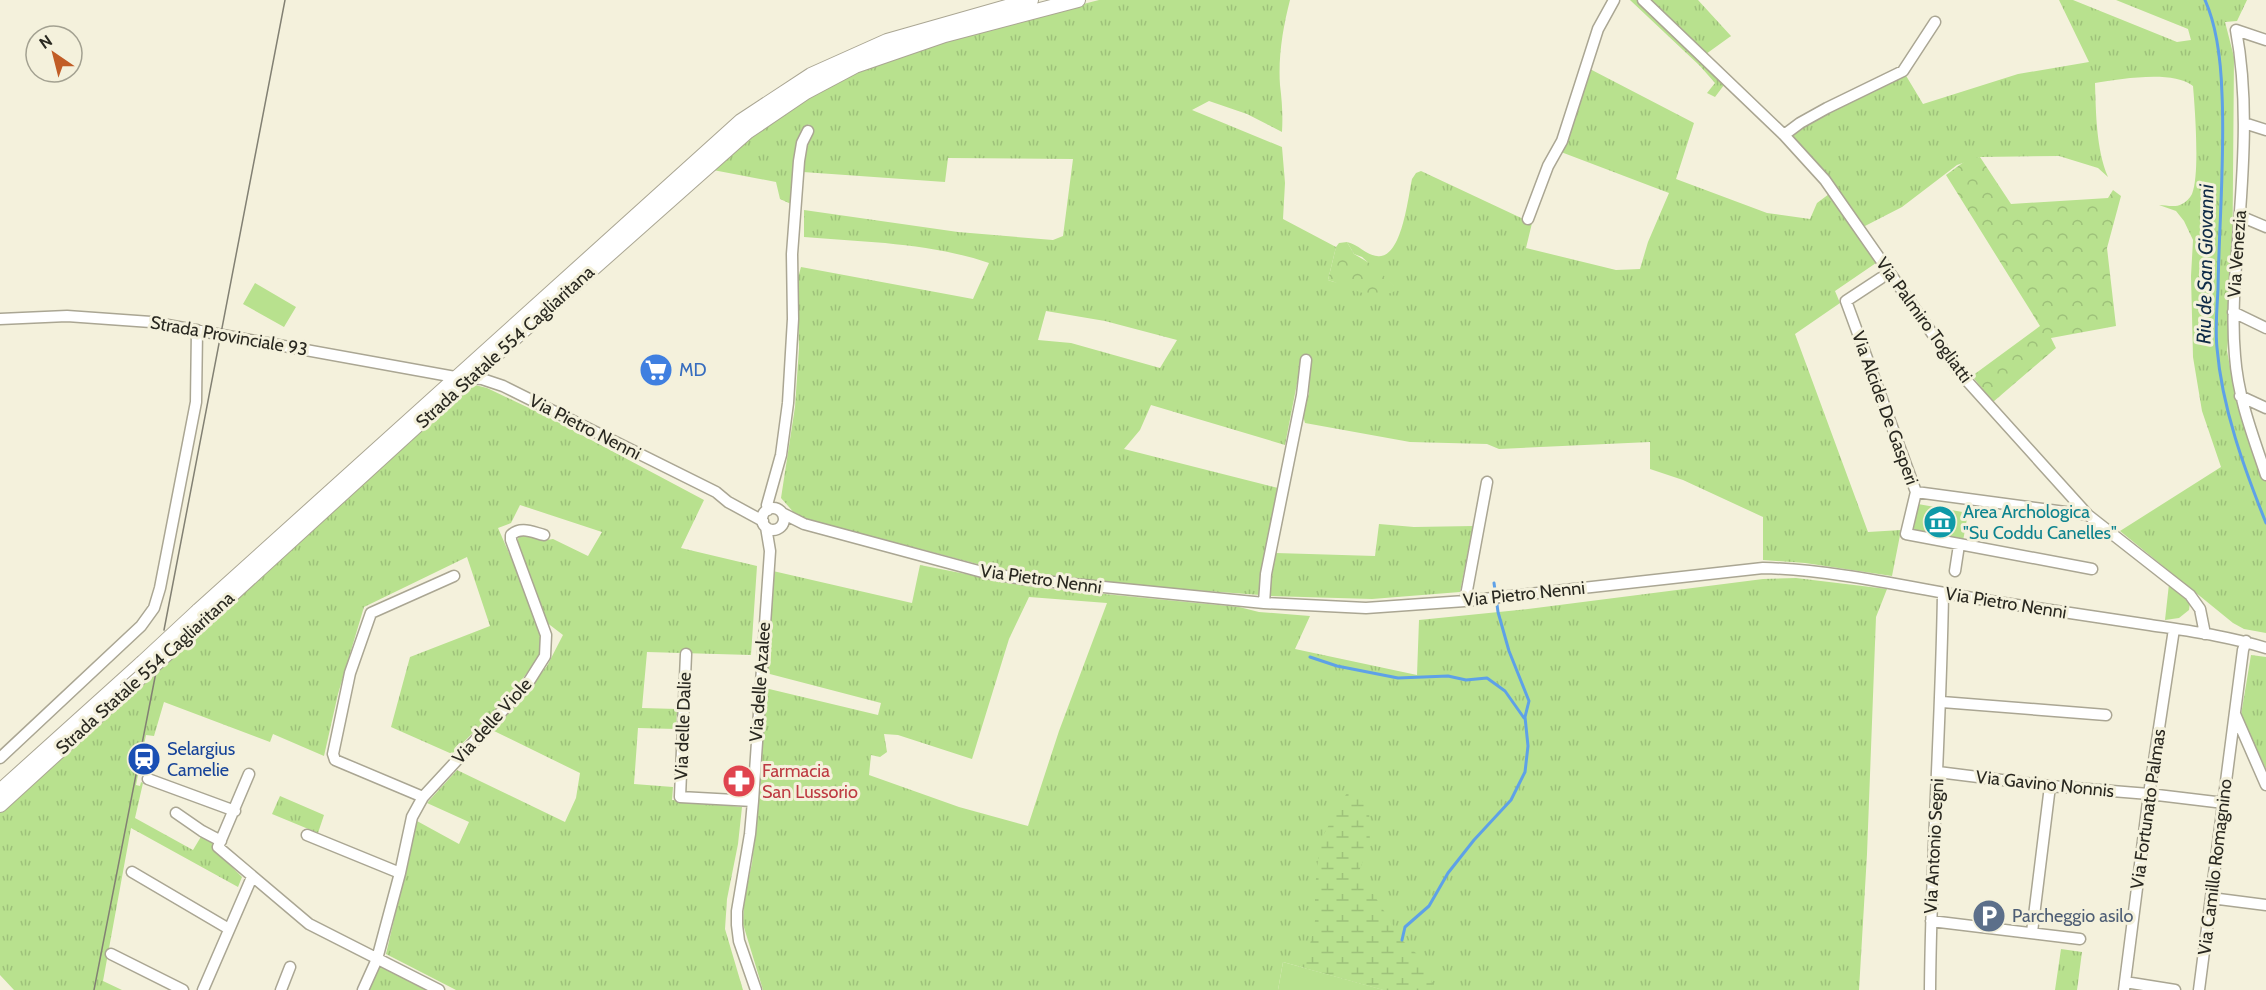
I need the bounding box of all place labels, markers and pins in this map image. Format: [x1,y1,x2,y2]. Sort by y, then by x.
supermarket icon: MD [638,352,674,388]
place label: MD [679,359,707,381]
place label: Area Archologica "Su Coddu Canelles" [1963,501,2117,544]
museum icon: Area Archologica "Su Coddu Canelles" [1922,504,1958,540]
place label: Selargius Camelie [167,738,235,781]
station icon: Selargius Camelie [126,741,162,777]
place label: Farmacia San Lussorio [762,760,858,803]
pharmacy icon: Farmacia San Lussorio [721,763,757,799]
parking icon: Parcheggio asilo [1971,898,2007,934]
place label: Parcheggio asilo [2012,905,2133,927]

